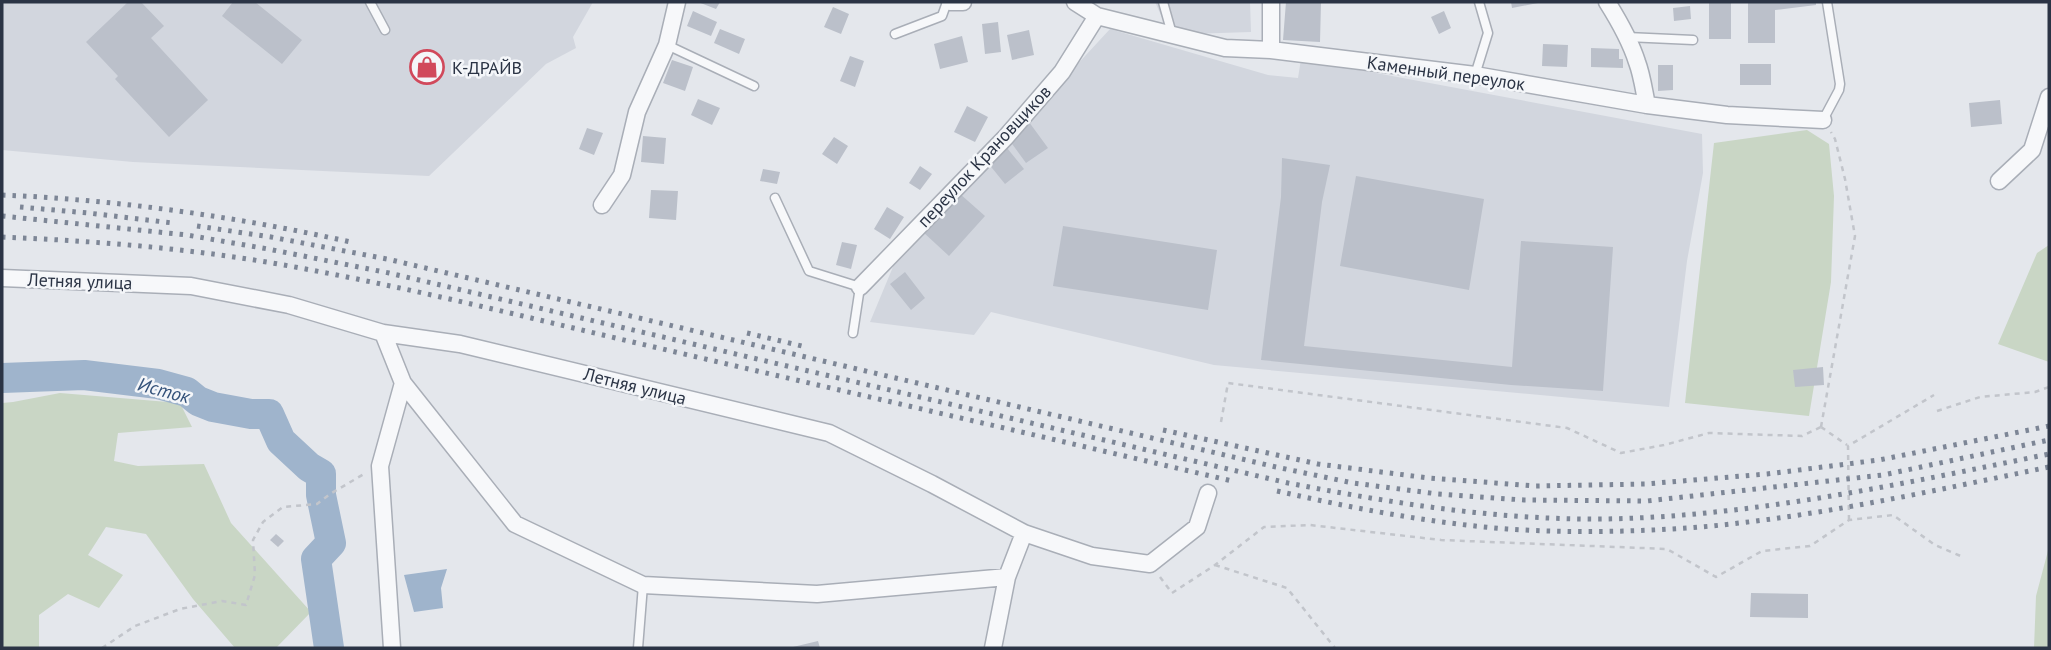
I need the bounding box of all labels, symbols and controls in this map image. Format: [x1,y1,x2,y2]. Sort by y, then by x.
shop icon: К-ДРАЙВ [408,48,446,86]
street label: Каменный переулок [1365,51,1527,96]
place label: К-ДРАЙВ [452,56,522,79]
street label: переулок Крановщиков [912,80,1056,232]
street label: Летняя улица [26,268,133,294]
street label: Летняя улица [580,362,689,410]
water label: Исток [135,372,194,409]

